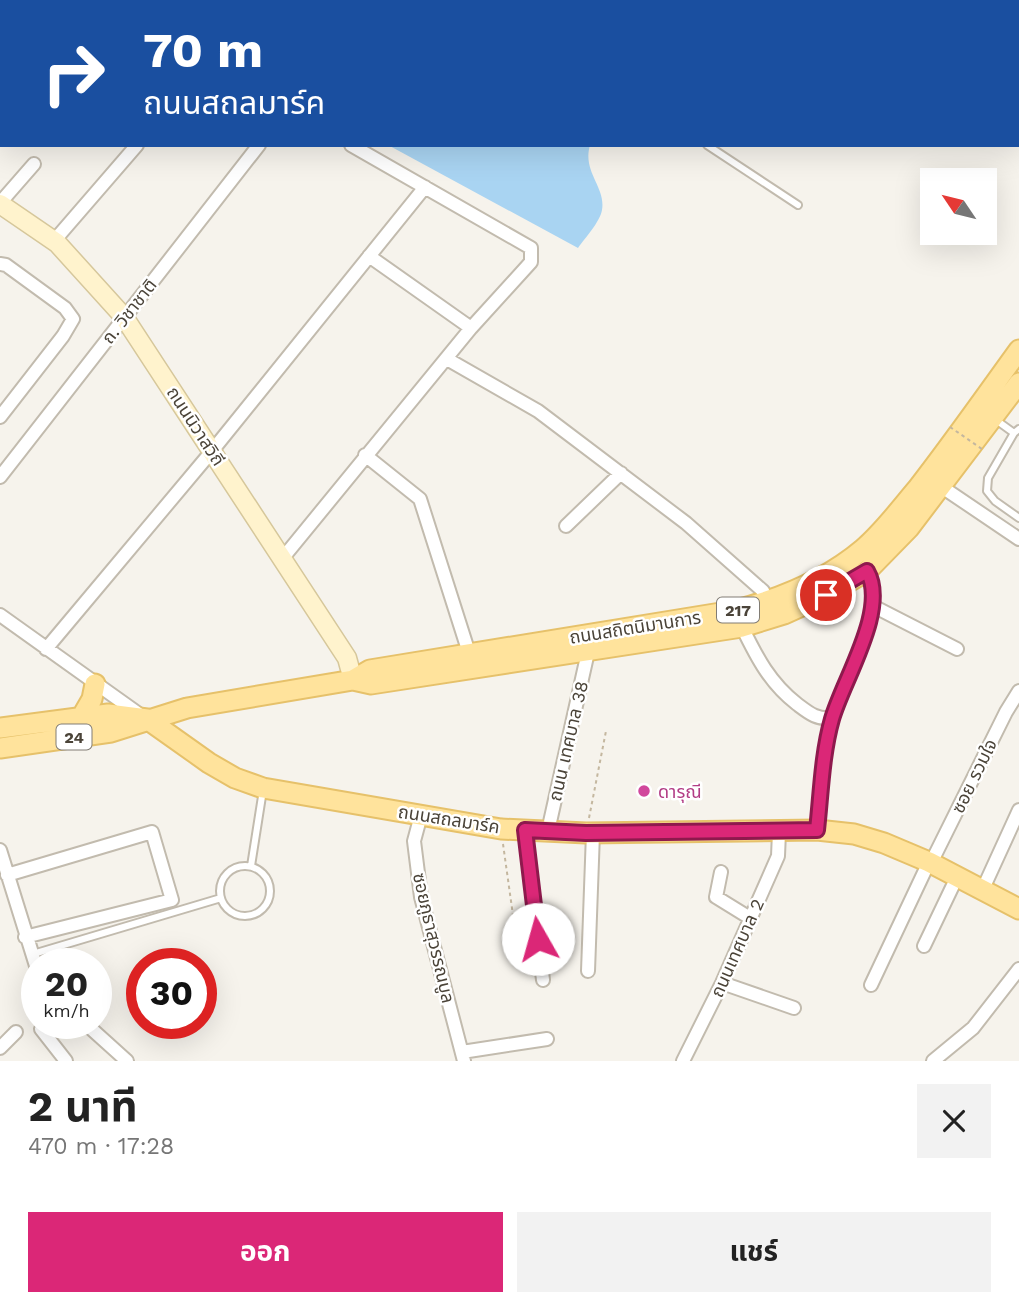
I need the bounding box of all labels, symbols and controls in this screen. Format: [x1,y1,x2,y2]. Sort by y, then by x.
text: 70 m [143,21,263,79]
icon: right [28,28,119,119]
text: ถนนสถลมาร์ค [143,84,325,122]
north arrow [920,168,998,245]
map controls [920,168,997,245]
street label: ถ. วิชาชาติ [97,274,161,348]
street label: ถนนนิวาสวิถี [163,383,229,469]
pin [796,565,856,625]
icon: arrive [807,576,845,614]
road number: 217 [717,597,759,622]
street label: ถนนสถิตนิมานการ [568,606,702,648]
street label: ถนน เทศบาล 38 [544,679,592,803]
road number: 24 [56,724,92,750]
street label: ซอย รวมใจ [947,735,1001,817]
place label: ดารุณี [658,781,702,803]
marker: ดารุณี [636,783,652,799]
street label: ถนนสถลมาร์ค [397,801,501,837]
street label: ซอยภูธาสุวรรณบูล [407,871,459,1006]
street label: ถนนเทศบาล 2 [706,896,768,1000]
position arrow [501,902,575,976]
speed limit sign: 30 [126,948,217,1039]
text: 20 [45,963,88,1005]
text: km/h [43,1000,90,1021]
text: 2 นาที [28,1082,138,1131]
button: close [917,1084,991,1158]
text: 470 m · 17:28 [28,1133,174,1160]
button: ออก [28,1212,503,1292]
button: แชร์ [517,1212,991,1292]

